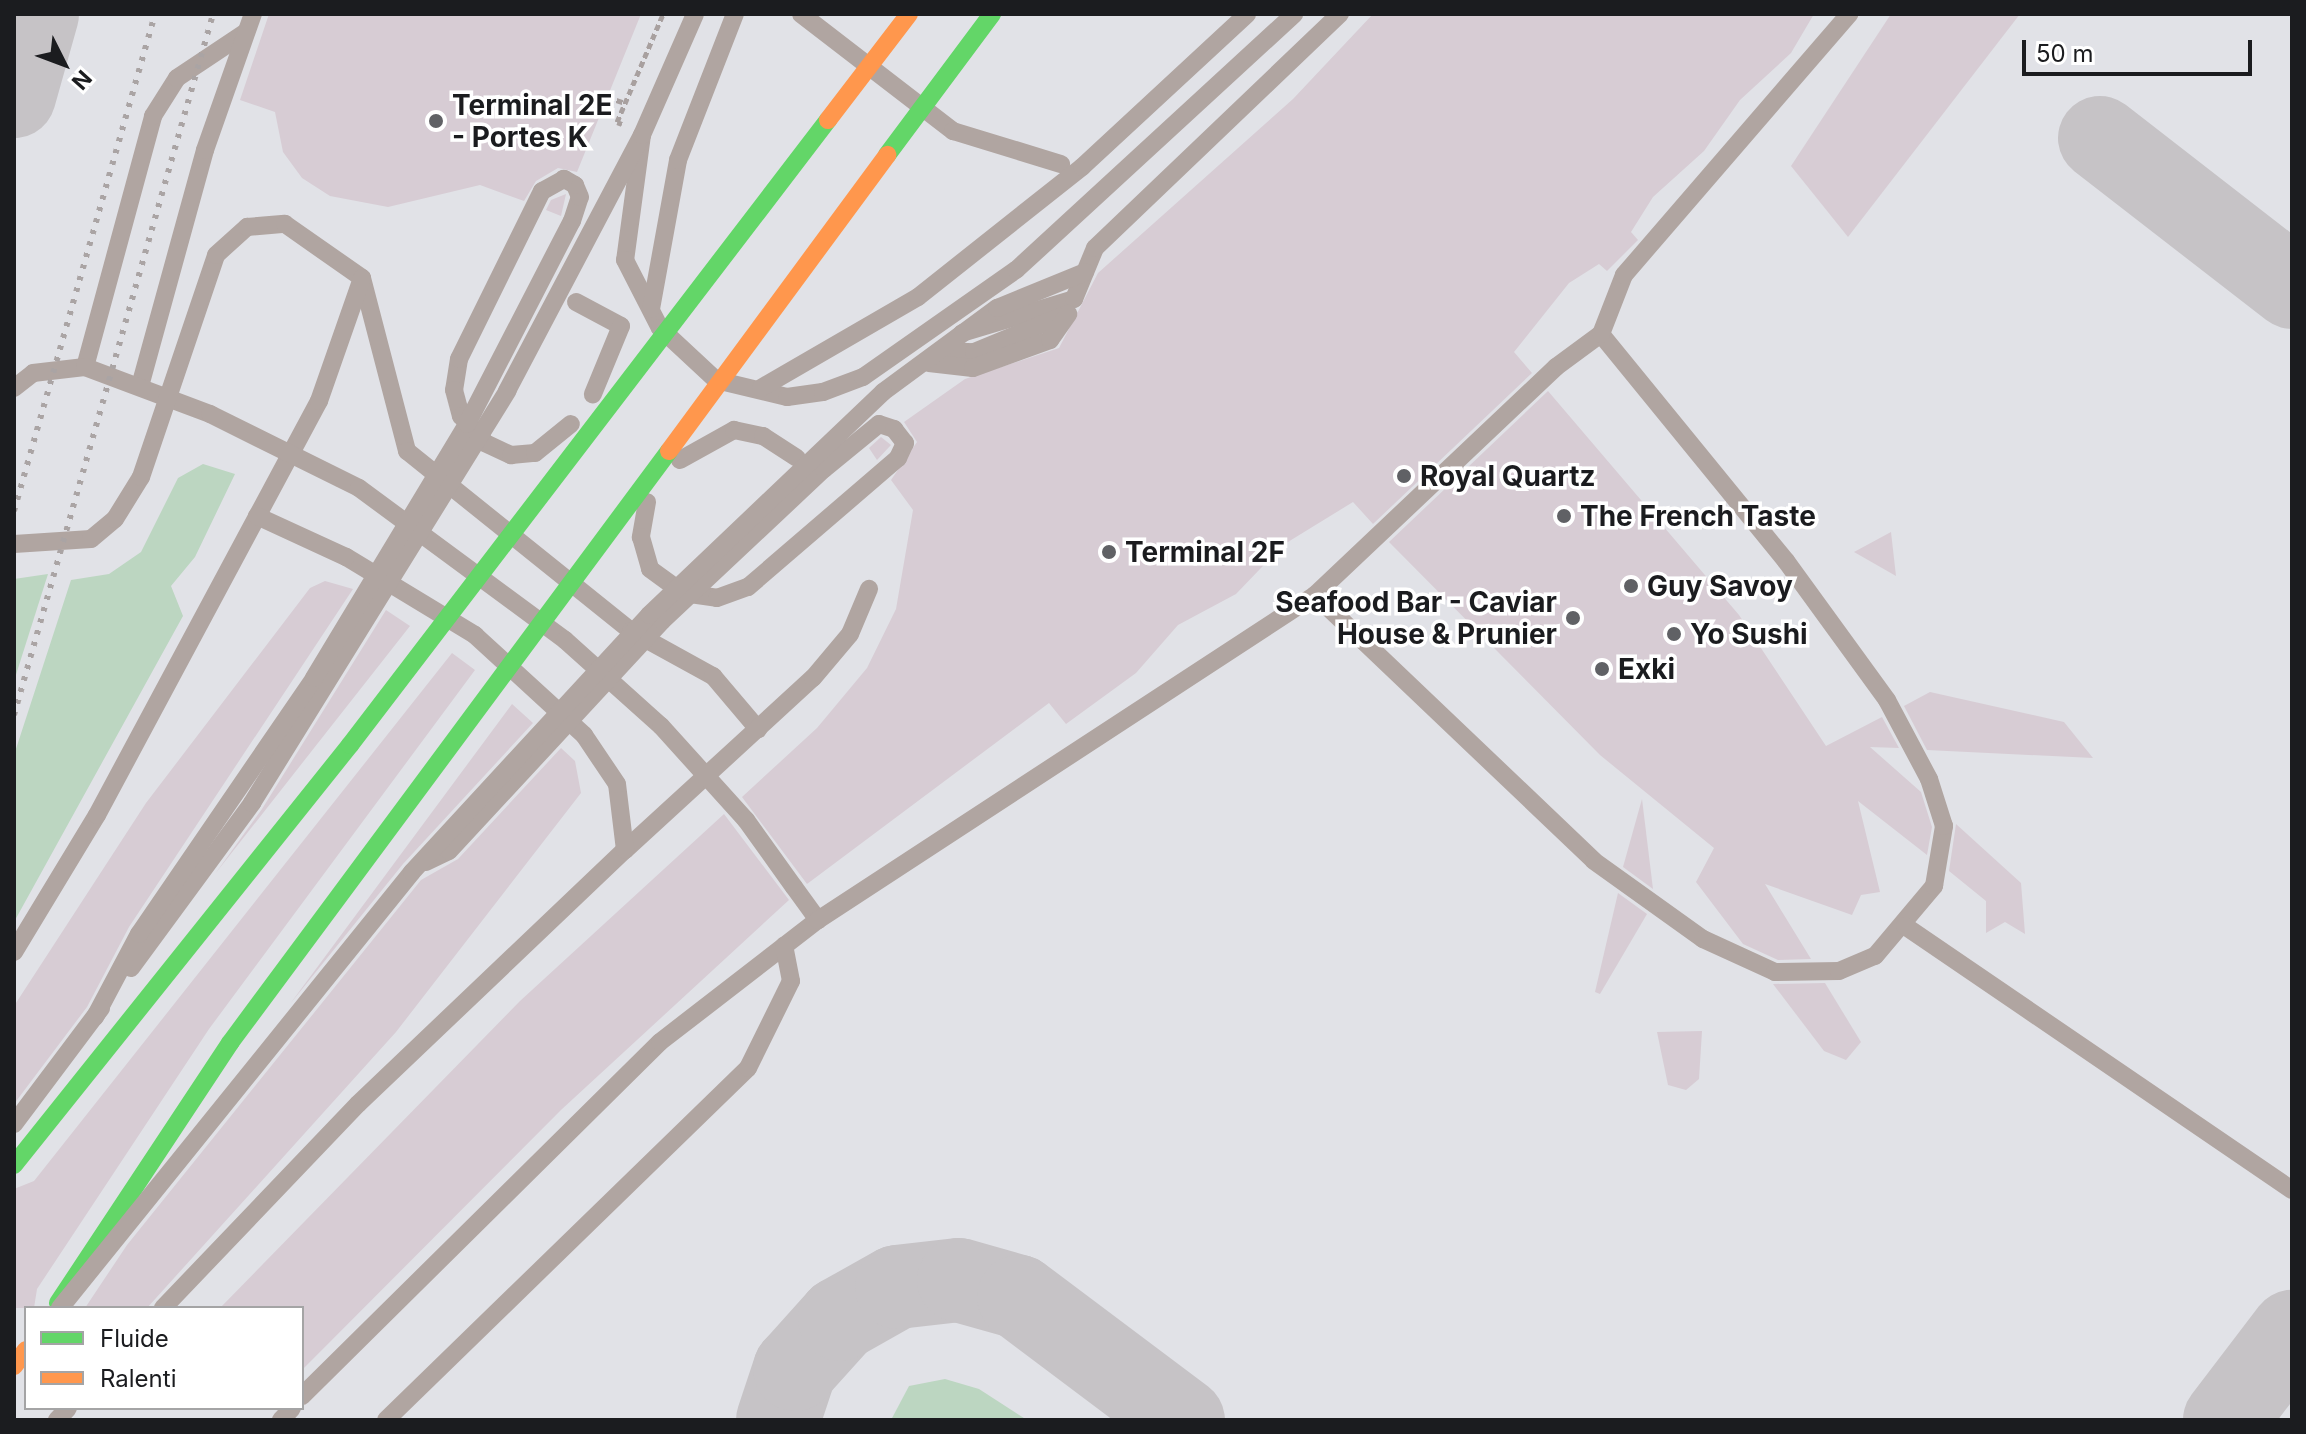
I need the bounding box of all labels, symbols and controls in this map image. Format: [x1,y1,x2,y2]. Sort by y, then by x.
north arrow [24,24,104,104]
scale bar [2026,24,2256,74]
text: 50 m [2036,39,2094,68]
text: N [67,65,97,95]
place label: Terminal 2E - Portes K [452,88,612,154]
marker: Terminal 2E - Portes K [427,112,445,130]
place label: Royal Quartz [1420,459,1595,493]
marker: Royal Quartz [1395,467,1413,485]
place label: The French Taste [1580,499,1816,533]
marker: The French Taste [1555,507,1573,525]
place label: Terminal 2F [1125,535,1285,569]
marker: Terminal 2F [1100,543,1118,561]
place label: Guy Savoy [1647,569,1793,603]
marker: Guy Savoy [1622,577,1640,595]
place label: Seafood Bar - Caviar House & Prunier [1275,585,1557,651]
marker: Seafood Bar - Caviar House & Prunier [1564,609,1582,627]
place label: Yo Sushi [1690,617,1808,651]
marker: Yo Sushi [1665,625,1683,643]
place label: Exki [1618,652,1675,686]
marker: Exki [1593,660,1611,678]
legend [24,1306,304,1410]
text: Fluide [100,1324,169,1353]
text: Ralenti [100,1364,176,1393]

